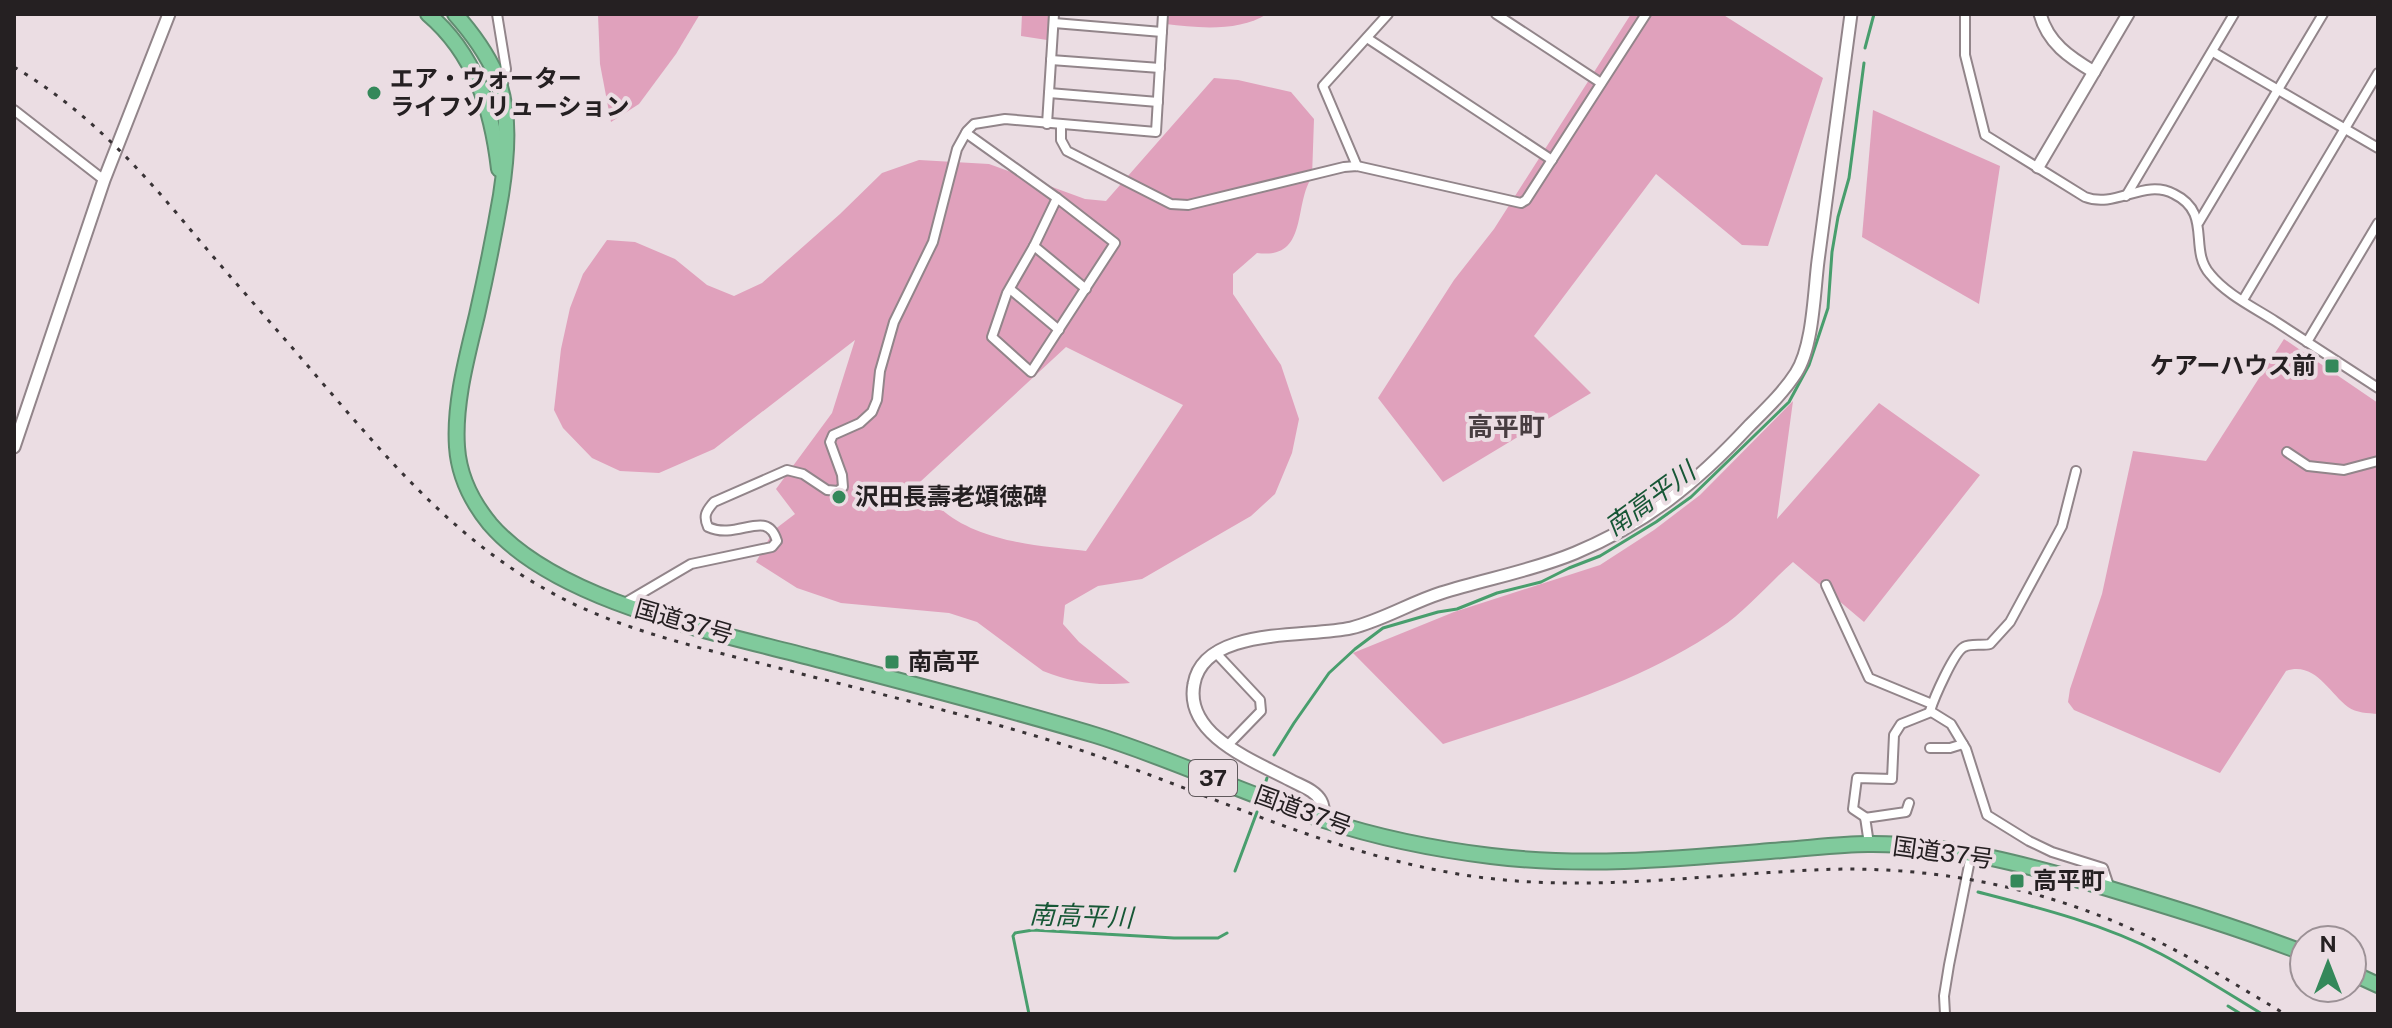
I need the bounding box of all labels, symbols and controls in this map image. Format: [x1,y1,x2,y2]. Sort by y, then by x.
place label: エア・ウォーター ライフソリューション [390,64,630,120]
marker: エア・ウォーター ライフソリューション [365,84,383,102]
place label: ケアーハウス前 [2150,351,2316,379]
marker: ケアーハウス前 [2323,357,2341,375]
district label: 高平町 [1467,411,1545,442]
water label: 南高平川 [1599,454,1703,542]
place label: 沢田長壽老頌徳碑 [855,482,1047,510]
marker: 沢田長壽老頌徳碑 [830,488,848,506]
street label: 国道37号 [632,594,737,648]
place label: 南高平 [908,647,980,675]
marker: 南高平 [883,653,901,671]
road number: 37 [1189,760,1237,796]
street label: 国道37号 [1251,780,1356,841]
street label: 国道37号 [1891,831,1995,873]
place label: 高平町 [2033,866,2105,894]
marker: 高平町 [2008,872,2026,890]
water label: 南高平川 [1029,898,1137,933]
north arrow [2288,924,2368,1004]
text: N [2319,931,2337,957]

